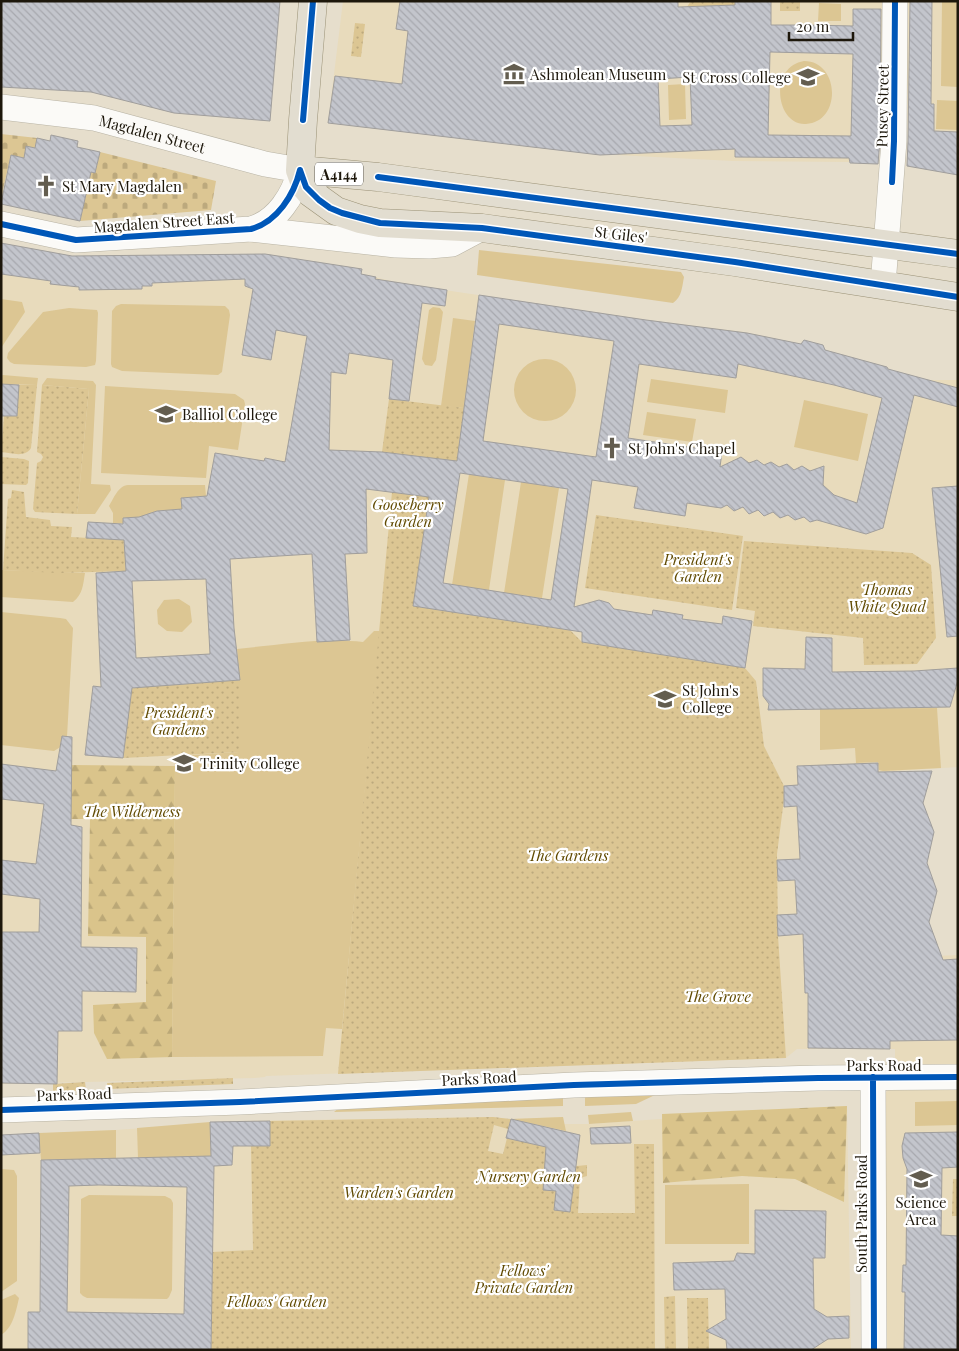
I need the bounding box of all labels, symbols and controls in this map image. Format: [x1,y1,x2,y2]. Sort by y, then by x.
scale bar [789,10,853,42]
text: 20 m [796,16,830,36]
museum icon: Ashmolean Museum [501,61,527,87]
place label: Ashmolean Museum [529,64,667,84]
school or university icon: St Cross College [795,64,821,90]
street label: Pusey Street [871,64,893,148]
place label: St Cross College [682,67,791,87]
street label: Magdalen Street [97,110,208,158]
road number: A4144 [315,162,363,185]
church icon: St Mary Magdalen [33,173,59,199]
place label: St Mary Magdalen [62,176,182,196]
street label: Magdalen Street East [93,207,236,237]
street label: St Giles' [593,221,649,247]
school or university icon: Balliol College [153,401,179,427]
place label: Balliol College [182,404,278,424]
church icon: St John's Chapel [599,435,625,461]
place label: St John's Chapel [628,438,736,458]
park label: Gooseberry Garden [372,494,444,531]
park label: President's Garden [663,549,732,586]
park label: Thomas White Quad [848,579,927,616]
place label: St John's College [682,680,739,717]
school or university icon: St John's College [652,686,678,712]
park label: President's Gardens [144,702,213,739]
school or university icon: Trinity College [171,750,197,776]
place label: Trinity College [200,753,300,773]
park label: The Wilderness [83,801,181,821]
park label: The Gardens [528,845,609,865]
park label: The Grove [685,986,752,1006]
street label: Parks Road [846,1055,922,1075]
street label: Parks Road [441,1066,517,1090]
street label: Parks Road [36,1083,112,1105]
street label: South Parks Road [851,1155,871,1273]
park label: Nursery Garden [475,1166,581,1186]
school or university icon: Science Area [908,1166,934,1192]
park label: Warden's Garden [344,1182,454,1202]
place label: Science Area [895,1192,947,1229]
park label: Fellows' Private Garden [474,1260,573,1297]
park label: Fellows' Garden [226,1291,327,1311]

